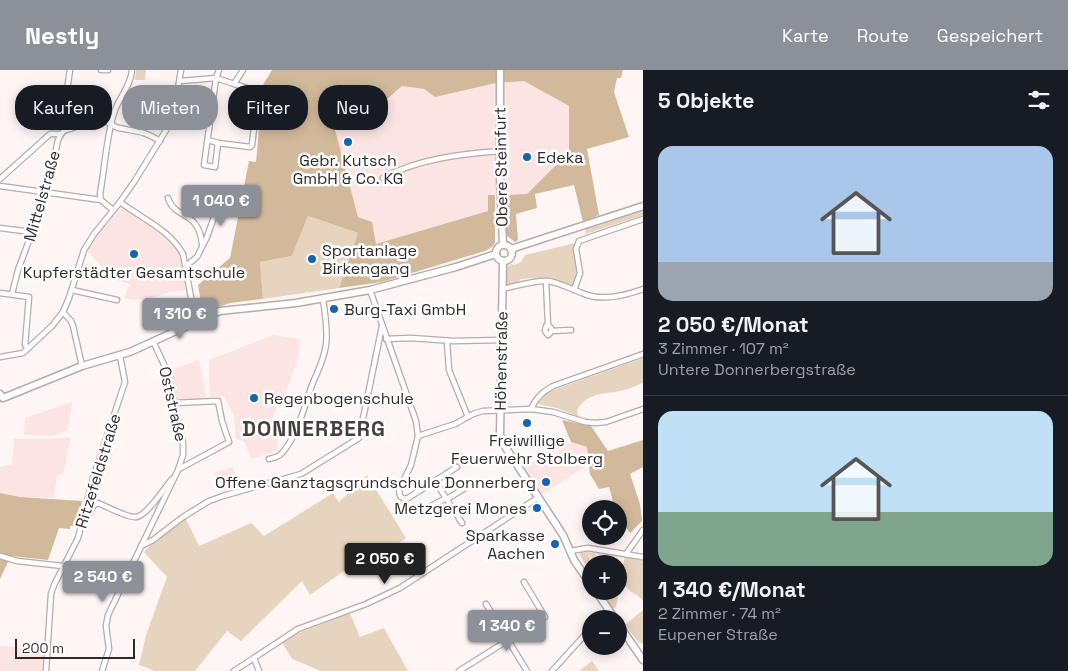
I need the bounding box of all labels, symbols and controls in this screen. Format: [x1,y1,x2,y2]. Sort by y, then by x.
text: Nestly [25,20,99,51]
text: Karte [782,24,829,47]
text: Route [857,24,909,47]
text: Gespeichert [937,24,1043,47]
chip: Kaufen [15,85,112,130]
chip: Mieten [122,85,218,130]
chip: Filter [228,85,308,130]
chip: Neu [318,85,388,130]
icon: filters [1025,86,1053,114]
text: 5 Objekte [658,87,754,114]
street label: Obere Steinfurt [489,107,513,227]
marker: Gebr. Kutsch GmbH & Co. KG [342,136,354,148]
place label: Edeka [537,147,583,168]
street label: Mittelstraße [19,148,65,244]
place label: Gebr. Kutsch GmbH & Co. KG [293,150,403,189]
marker: Edeka [521,151,533,163]
icon: home [811,178,901,268]
pin: 1 040 € [175,184,267,227]
text: 1 040 € [192,190,250,211]
place label: Sportanlage Birkengang [322,240,417,279]
marker: Kupferstädter Gesamtschule [128,248,140,260]
marker: Sportanlage Birkengang [306,253,318,265]
place label: Kupferstädter Gesamtschule [23,262,245,283]
pin: 1 310 € [134,298,226,340]
place label: Burg-Taxi GmbH [344,299,466,320]
text: 1 310 € [153,303,207,324]
marker: Burg-Taxi GmbH [328,303,340,315]
street label: Höhenstraße [490,311,512,411]
text: 2 050 €/Monat [658,311,809,338]
text: 3 Zimmer · 107 m² [658,338,789,359]
text: Untere Donnerbergstraße [658,359,856,380]
street label: Oststraße [154,364,192,444]
place label: Regenbogenschule [264,388,414,409]
marker: Regenbogenschule [248,392,260,404]
street label: Ritzefeldstraße [71,411,125,531]
district label: DONNERBERG [242,415,386,442]
marker: Freiwillige Feuerwehr Stolberg [521,417,533,429]
place label: Freiwillige Feuerwehr Stolberg [451,430,603,469]
icon: home [811,444,901,534]
place label: Offene Ganztagsgrundschule Donnerberg [215,472,536,493]
marker: Offene Ganztagsgrundschule Donnerberg [540,476,552,488]
place label: Metzgerei Mones [394,498,527,519]
map controls [582,500,627,655]
button: locate [582,500,627,545]
marker: Metzgerei Mones [531,502,543,514]
place label: Sparkasse Aachen [466,525,545,564]
marker: Sparkasse Aachen [549,538,561,550]
pin: 2 050 € [339,542,431,585]
text: 2 050 € [356,548,414,569]
button: + [582,555,627,600]
pin: 2 540 € [57,560,149,603]
text: 2 540 € [74,566,132,587]
text: 1 340 €/Monat [658,576,806,603]
text: 2 Zimmer · 74 m² [658,603,781,624]
pin: 1 340 € [461,610,553,652]
button: − [582,610,627,655]
text: 1 340 € [479,615,535,636]
text: Eupener Straße [658,624,778,645]
scale bar [15,636,135,659]
text: 200 m [22,639,64,657]

